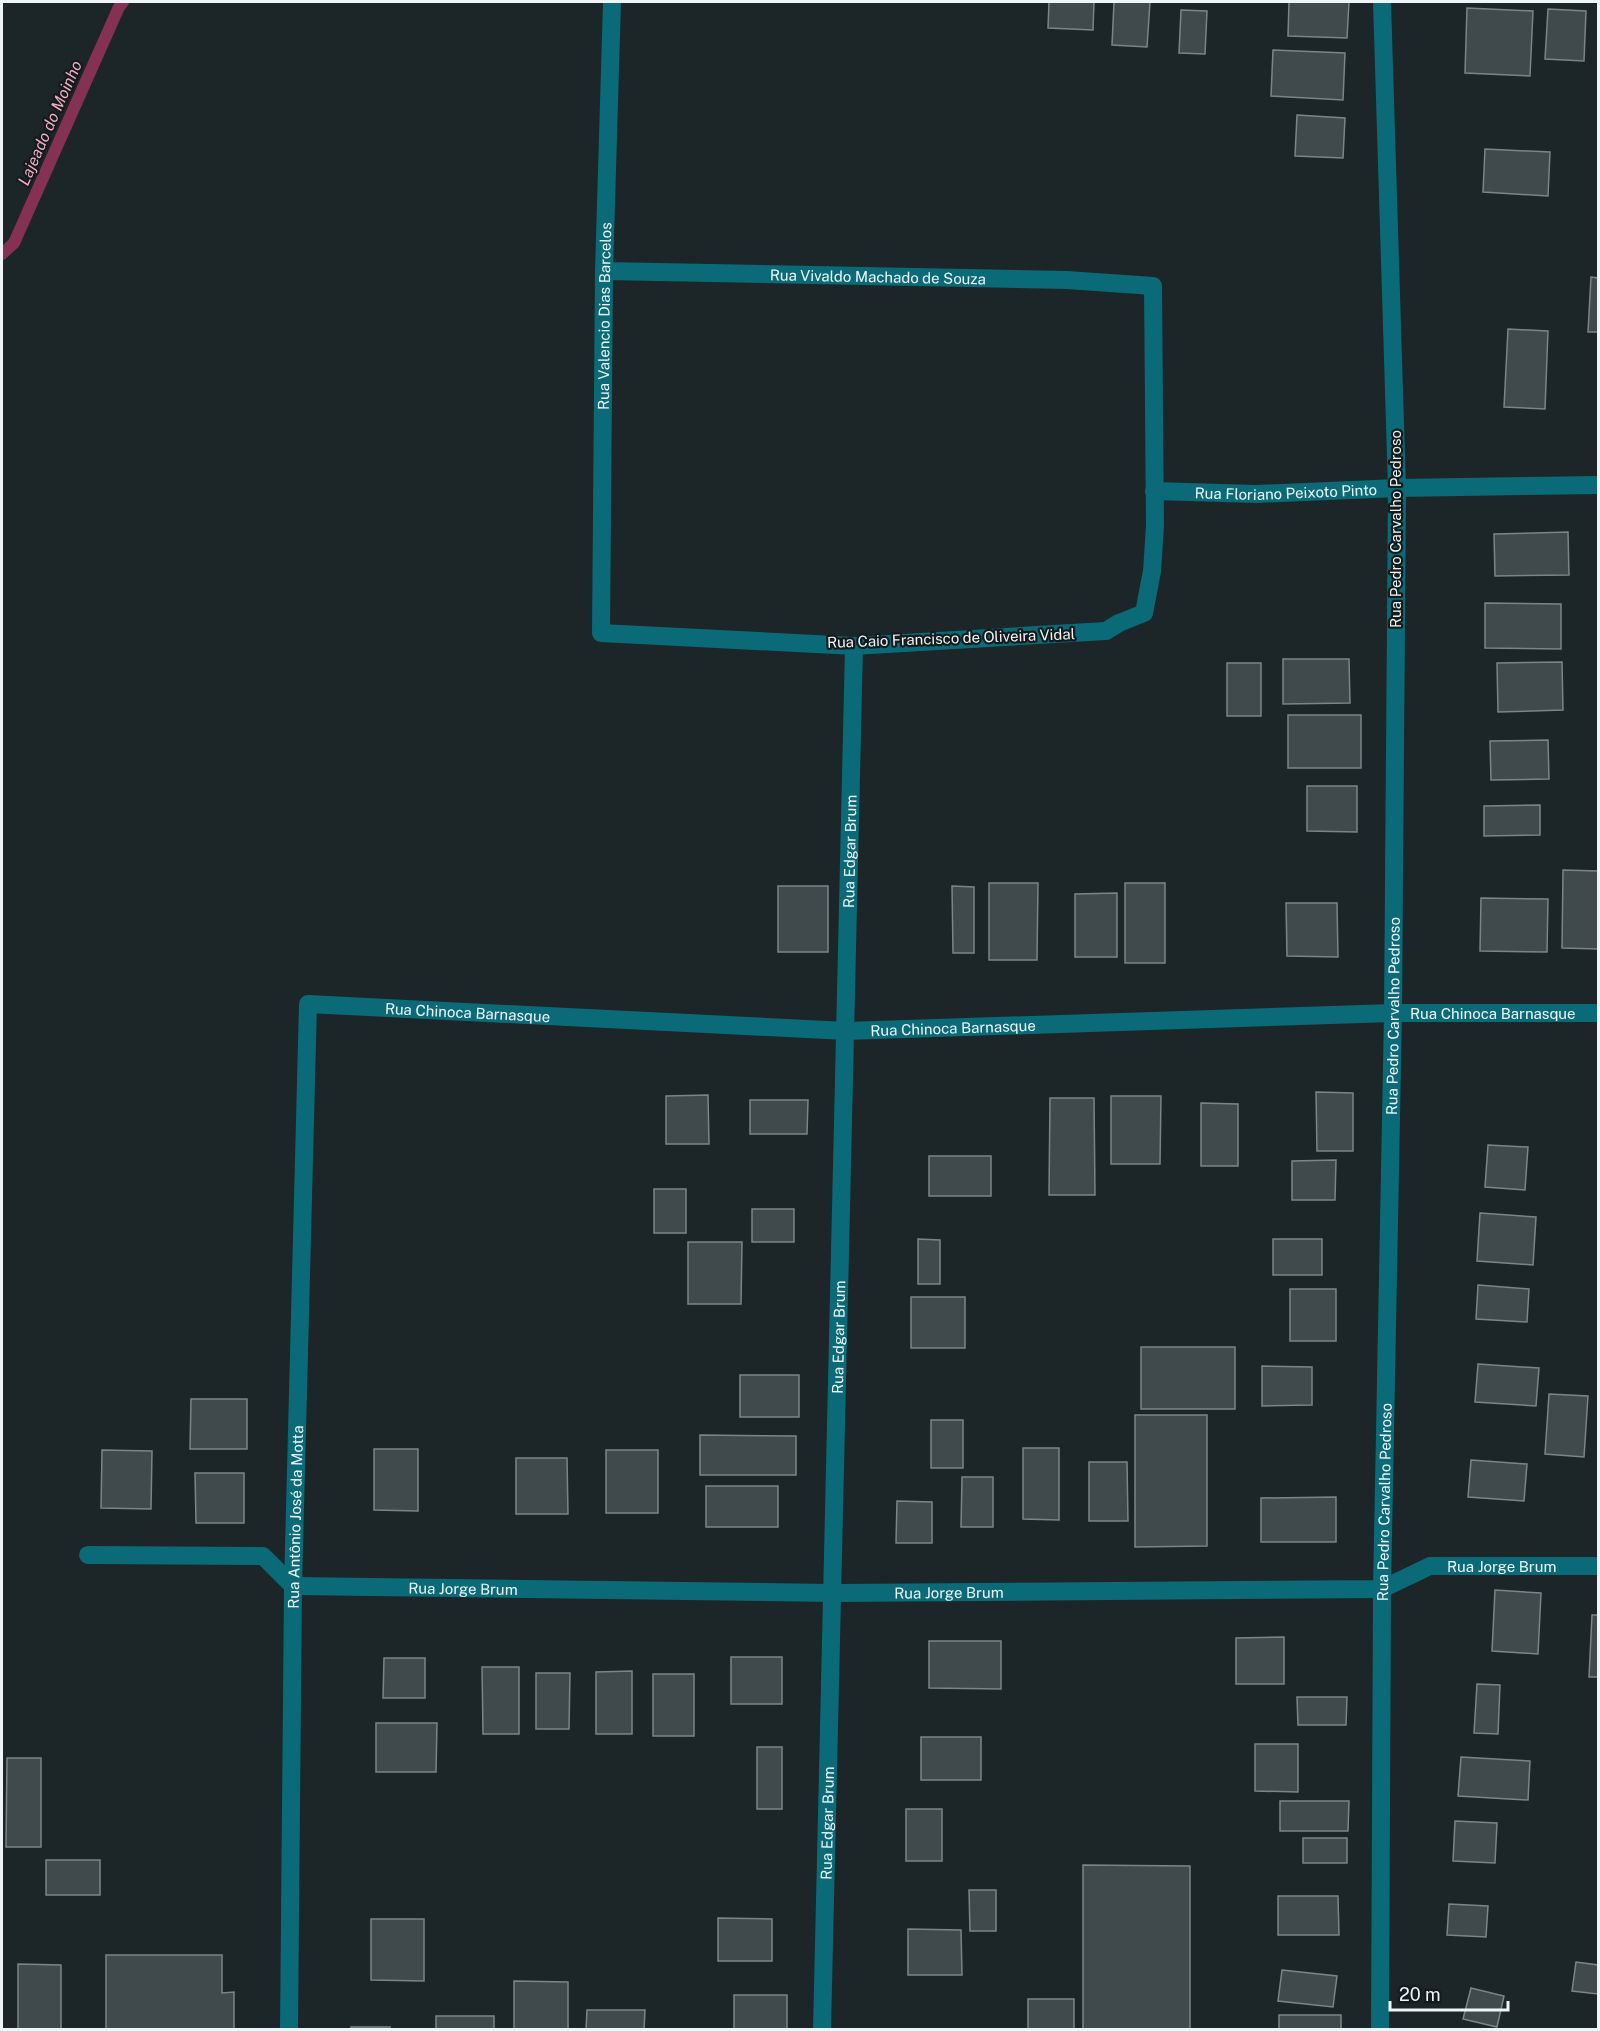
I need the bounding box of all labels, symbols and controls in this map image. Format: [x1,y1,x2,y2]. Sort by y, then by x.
water label: Lajeado do Moinho [14,57,86,188]
street label: Rua Valencio Dias Barcelos [594,222,614,410]
street label: Rua Vivaldo Machado de Souza [770,266,986,287]
street label: Rua Pedro Carvalho Pedroso [1387,430,1404,628]
street label: Rua Floriano Peixoto Pinto [1195,480,1377,503]
street label: Rua Caio Francisco de Oliveira Vidal [827,625,1075,651]
street label: Rua Edgar Brum [839,794,859,908]
street label: Rua Pedro Carvalho Pedroso [1383,917,1402,1115]
street label: Rua Chinoca Barnasque [385,999,551,1025]
street label: Rua Chinoca Barnasque [1410,1005,1576,1022]
street label: Rua Chinoca Barnasque [870,1016,1036,1039]
street label: Rua Edgar Brum [828,1280,848,1394]
street label: Rua Pedro Carvalho Pedroso [1373,1403,1394,1601]
street label: Rua Antônio José da Motta [284,1425,306,1609]
street label: Rua Jorge Brum [1447,1558,1556,1575]
street label: Rua Jorge Brum [408,1579,518,1597]
street label: Rua Jorge Brum [894,1583,1004,1601]
street label: Rua Edgar Brum [817,1766,837,1880]
scale bar [1390,1974,1508,2012]
text: 20 m [1399,1984,1441,2005]

